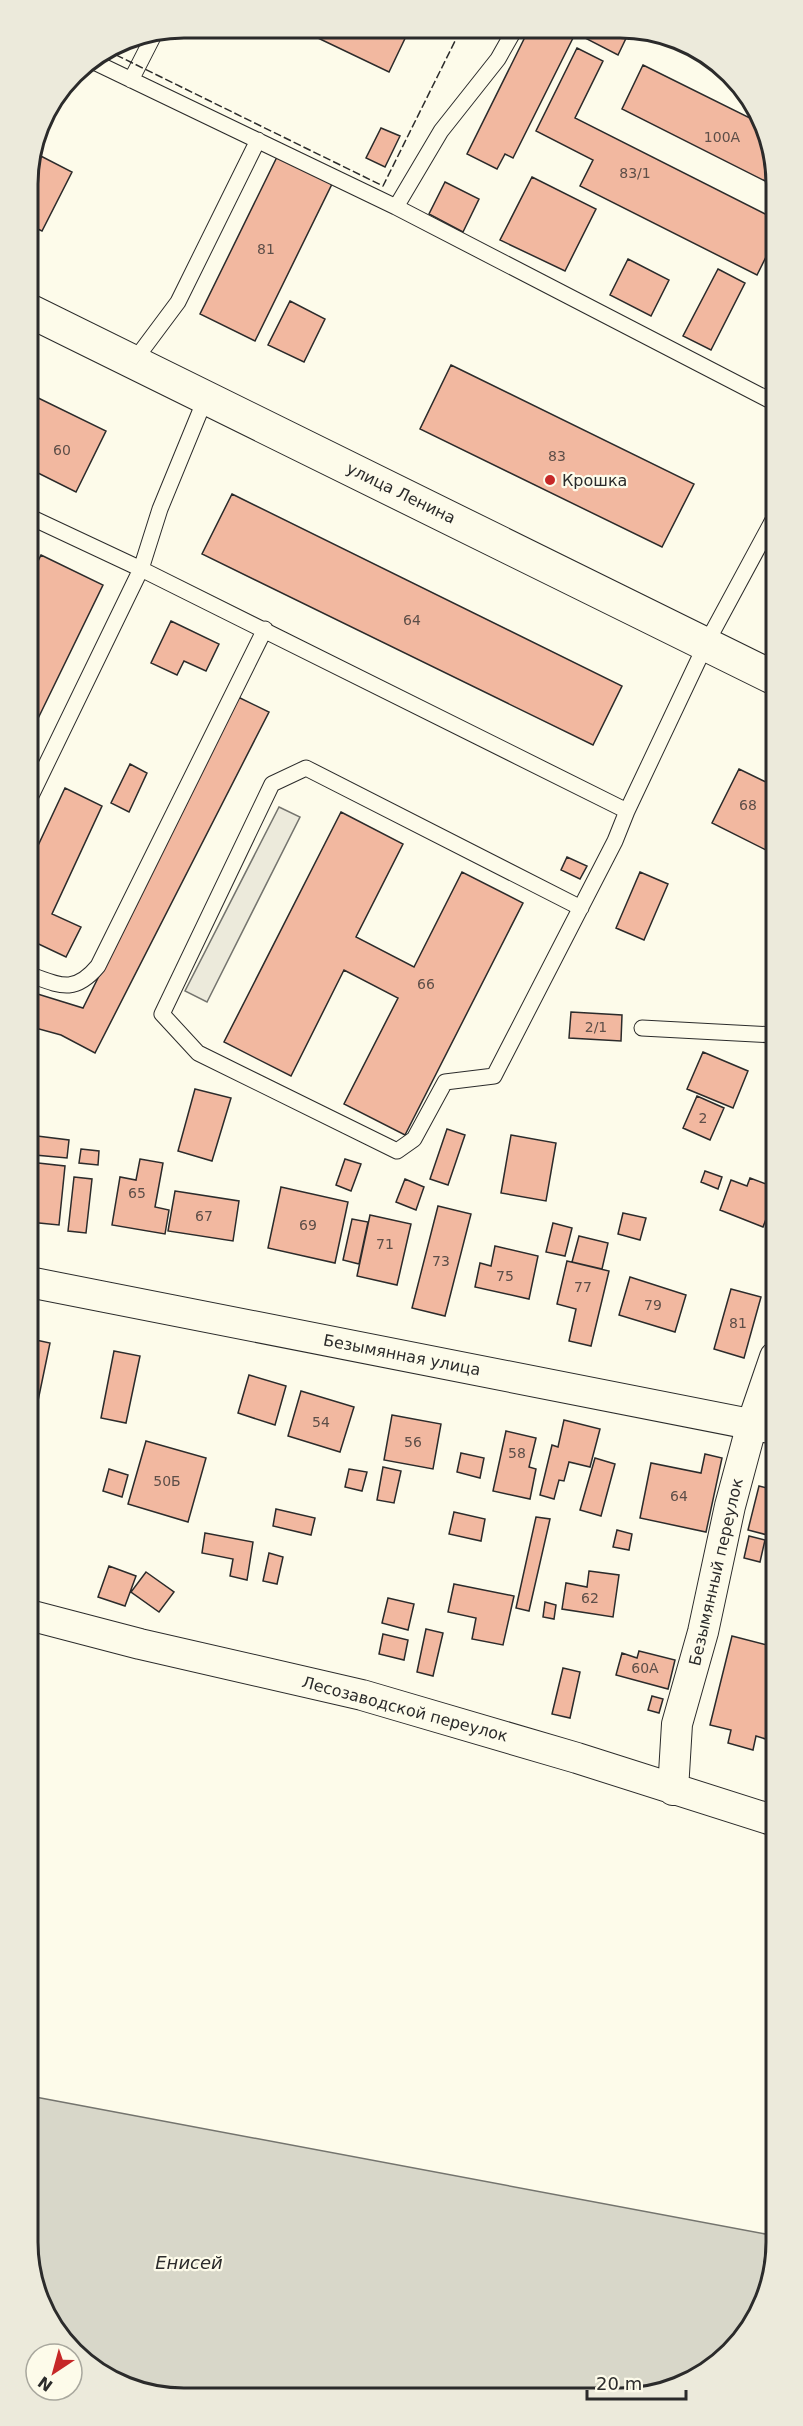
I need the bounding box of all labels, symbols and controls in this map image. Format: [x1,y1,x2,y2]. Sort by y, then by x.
house number: 100А [704,129,741,145]
house number: 83/1 [619,165,651,181]
house number: 81 [257,241,275,257]
house number: 60 [53,442,71,458]
house number: 83 [548,448,566,464]
street label: улица Ленина [343,458,459,528]
place label: Крошка [562,471,627,490]
marker: Крошка [543,473,557,487]
house number: 64 [403,612,421,628]
house number: 68 [739,797,757,813]
house number: 66 [417,976,435,992]
house number: 2/1 [585,1019,607,1035]
house number: 2 [699,1110,707,1126]
house number: 65 [128,1185,146,1201]
house number: 67 [195,1208,213,1224]
house number: 69 [299,1217,317,1233]
house number: 71 [376,1236,394,1252]
house number: 73 [432,1253,450,1269]
house number: 75 [496,1268,514,1284]
house number: 77 [574,1279,592,1295]
house number: 79 [644,1297,662,1313]
house number: 81 [729,1315,747,1331]
street label: Безымянная улица [322,1330,482,1380]
house number: 54 [312,1414,330,1430]
house number: 56 [404,1434,422,1450]
house number: 58 [508,1445,526,1461]
house number: 50Б [153,1473,181,1489]
street label: Безымянный переулок [685,1476,747,1668]
house number: 64 [670,1488,688,1504]
house number: 62 [581,1590,599,1606]
house number: 60А [631,1660,659,1676]
street label: Лесозаводской переулок [300,1672,510,1746]
water label: Енисей [155,2252,223,2273]
north arrow [24,2342,84,2402]
scale bar [587,2363,686,2401]
text: N [34,2372,56,2395]
text: 20 m [596,2373,642,2394]

